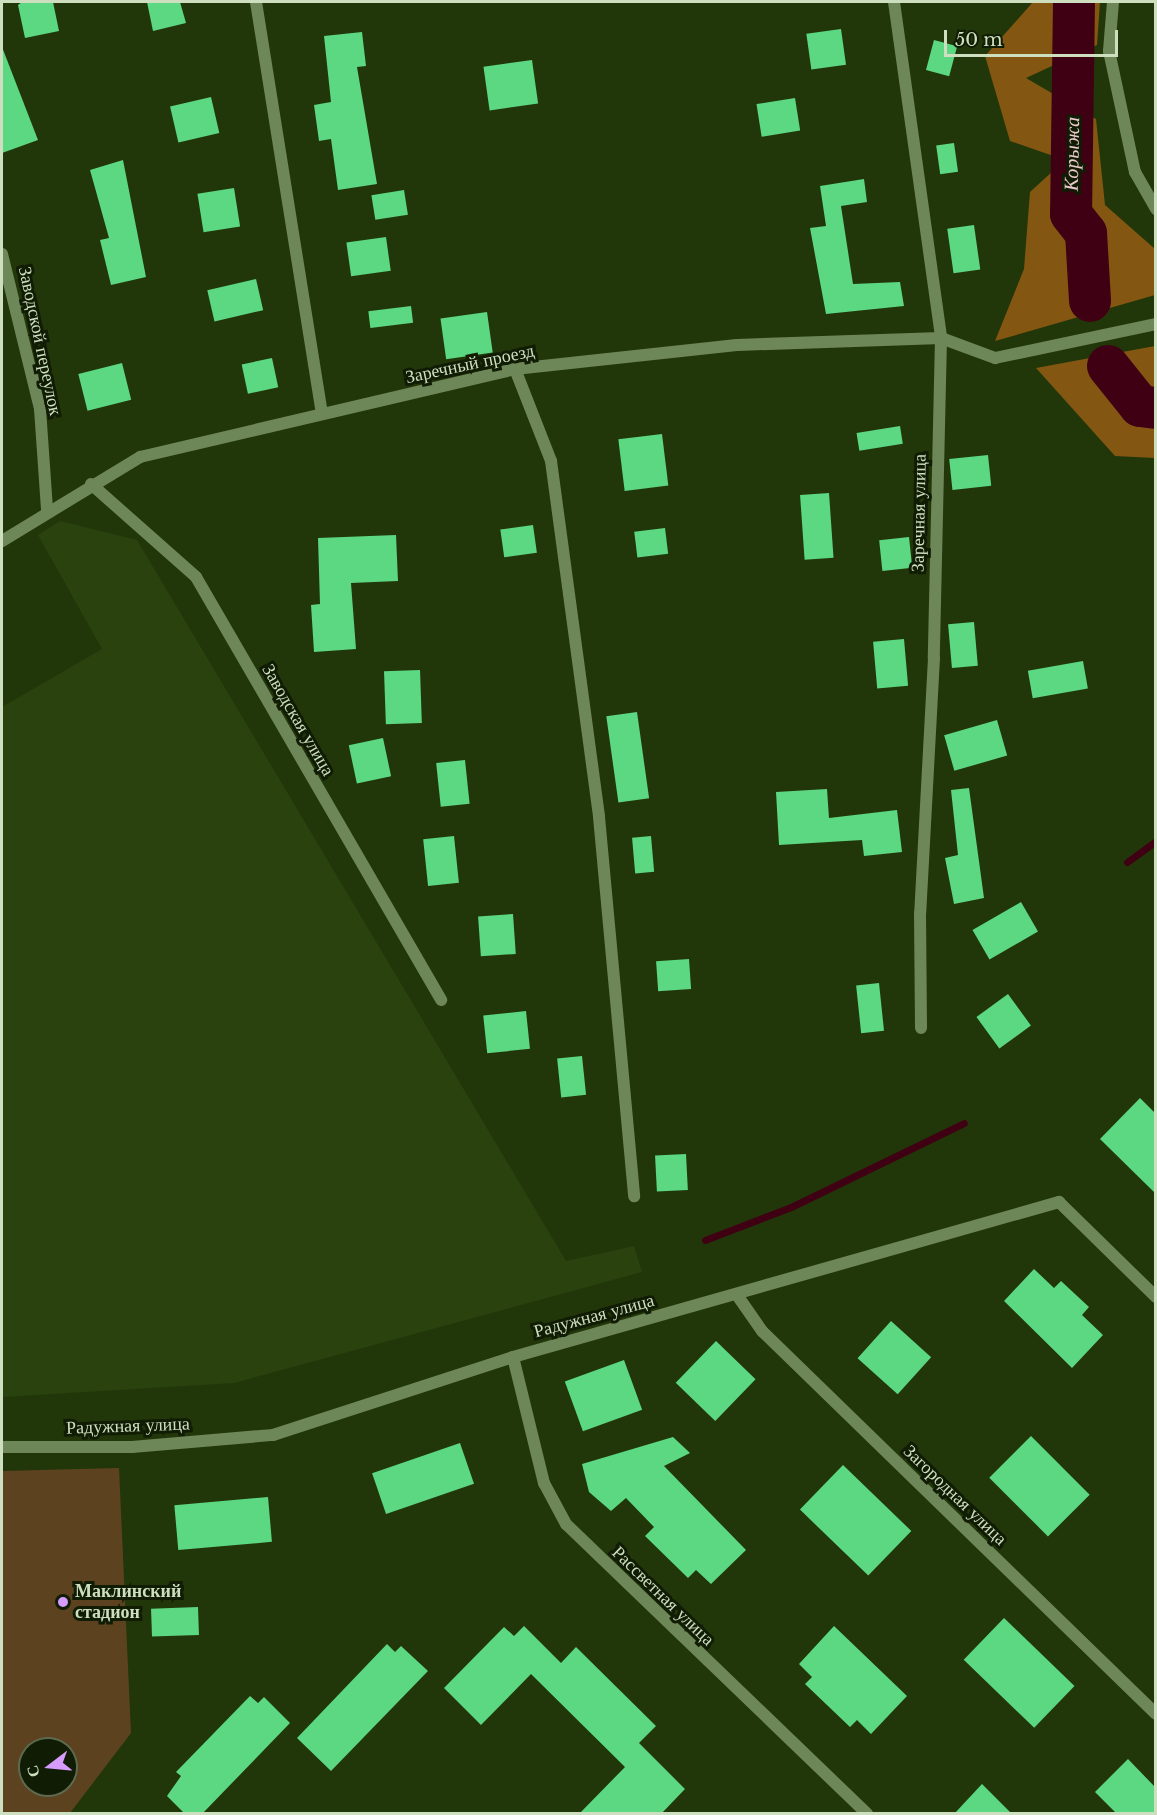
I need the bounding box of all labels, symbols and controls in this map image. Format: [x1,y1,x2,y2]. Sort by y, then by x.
scale bar [947,18,1121,56]
text: 50 m [955,29,1003,51]
water label: Корыжа [1059,117,1085,191]
street label: Заводской переулок [14,265,66,417]
street label: Заречный проезд [404,340,536,388]
street label: Заречная улица [907,454,931,572]
street label: Заводская улица [257,660,339,780]
street label: Радужная улица [531,1290,657,1342]
street label: Радужная улица [66,1413,190,1439]
street label: Загородная улица [899,1440,1011,1550]
street label: Рассветная улица [607,1542,719,1650]
place label: Маклинский стадион [75,1581,181,1624]
marker: Маклинский стадион [56,1595,70,1609]
north arrow [18,1737,78,1797]
text: С [21,1763,44,1780]

